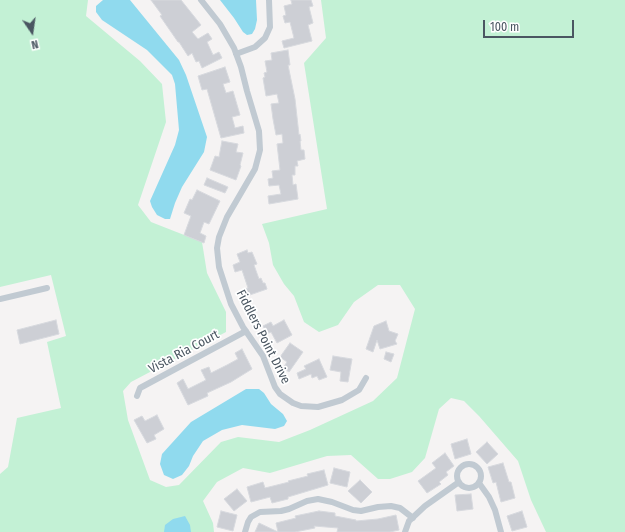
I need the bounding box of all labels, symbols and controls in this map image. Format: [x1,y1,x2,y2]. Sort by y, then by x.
north arrow [12,12,52,52]
scale bar [485,12,576,38]
text: 100 m [490,20,519,34]
text: N [30,37,39,51]
street label: Fiddlers Point Drive [233,287,293,387]
street label: Vista Ria Court [146,327,222,377]

